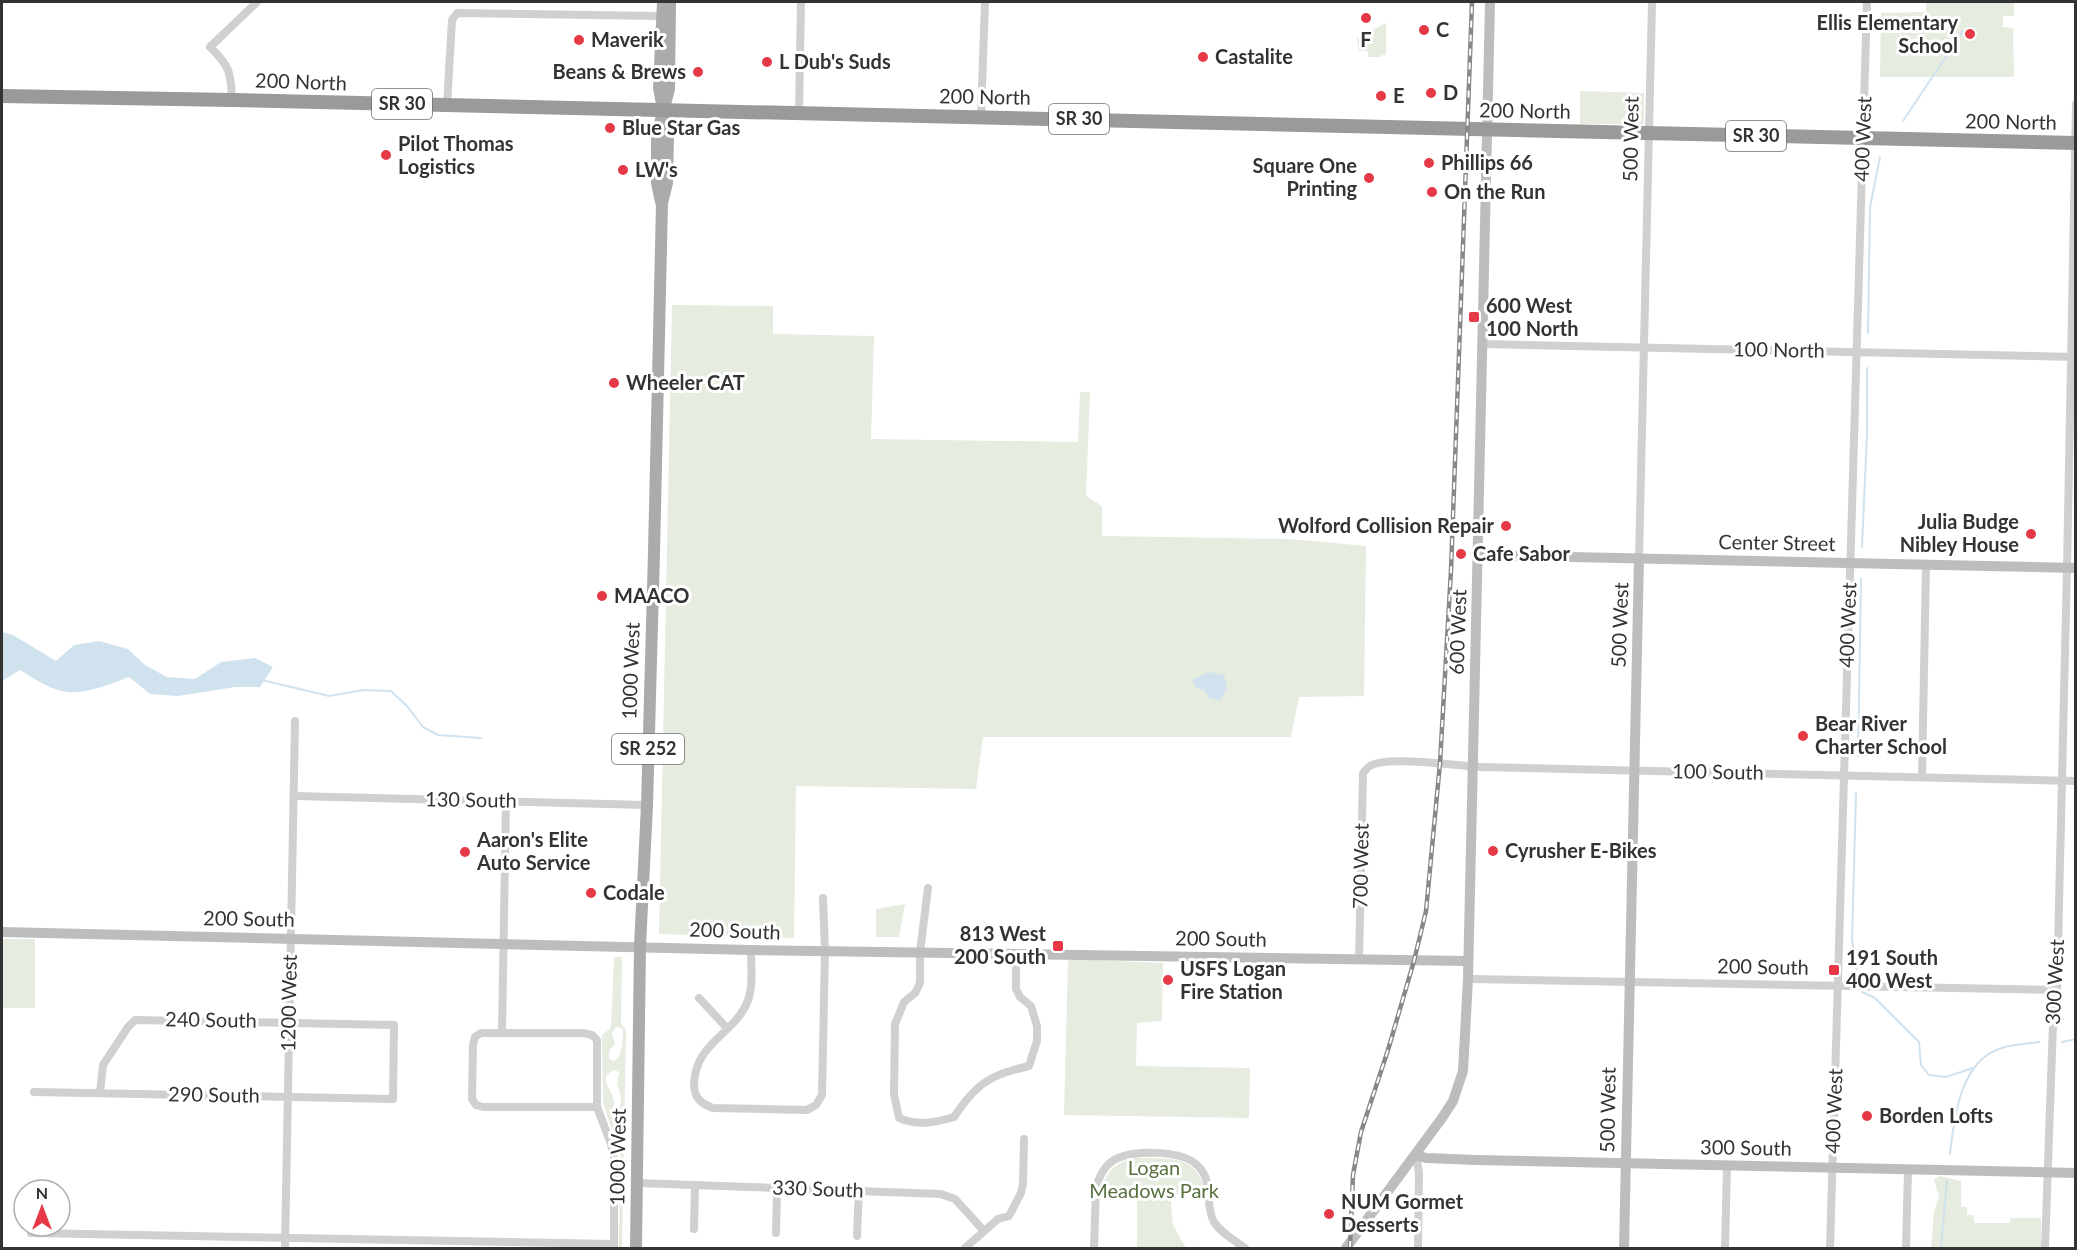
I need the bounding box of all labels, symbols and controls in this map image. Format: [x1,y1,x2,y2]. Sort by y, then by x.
place label: Ellis Elementary School [1817,10,1958,57]
marker: F [1359,11,1373,25]
place label: C [1436,17,1449,41]
marker: C [1417,23,1431,37]
place label: Maverik [591,27,664,51]
place label: F [1360,27,1372,51]
marker: Ellis Elementary School [1963,27,1977,41]
marker: Maverik [572,33,586,47]
place label: Castalite [1215,44,1293,68]
place label: L Dub's Suds [779,49,891,73]
marker: Castalite [1196,50,1210,64]
marker: L Dub's Suds [760,55,774,69]
place label: Beans & Brews [552,59,686,83]
marker: Beans & Brews [691,65,705,79]
street label: 200 North [255,67,347,95]
place label: D [1443,80,1458,104]
street label: 200 North [939,83,1031,109]
place label: E [1393,83,1405,107]
marker: D [1424,86,1438,100]
road number: SR 30 [372,89,432,119]
marker: E [1374,89,1388,103]
street label: 500 West [1617,96,1643,182]
street label: 400 West [1849,96,1875,182]
street label: 200 North [1479,97,1571,123]
road number: SR 30 [1049,104,1109,134]
street label: 200 North [1965,108,2057,134]
place label: Blue Star Gas [622,115,740,139]
marker: Blue Star Gas [603,121,617,135]
road number: SR 30 [1726,121,1786,151]
place label: Pilot Thomas Logistics [398,131,514,178]
marker: Pilot Thomas Logistics [379,148,393,162]
place label: Phillips 66 [1441,150,1533,174]
place label: Square One Printing [1253,153,1357,200]
marker: Phillips 66 [1422,156,1436,170]
place label: LW's [635,157,678,181]
marker: LW's [616,163,630,177]
marker: Square One Printing [1362,171,1376,185]
place label: On the Run [1444,179,1545,203]
marker: On the Run [1425,185,1439,199]
place label: 600 West 100 North [1486,293,1578,340]
marker: 600 West 100 North [1467,310,1481,324]
street label: 100 North [1733,336,1825,362]
place label: Wheeler CAT [626,370,745,394]
marker: Wheeler CAT [607,376,621,390]
place label: Julia Budge Nibley House [1900,509,2019,556]
place label: Wolford Collision Repair [1278,513,1495,537]
marker: Wolford Collision Repair [1499,519,1513,533]
marker: Julia Budge Nibley House [2024,527,2038,541]
street label: Center Street [1718,529,1836,555]
place label: Cafe Sabor [1473,541,1570,565]
marker: Cafe Sabor [1454,547,1468,561]
street label: 500 West [1606,582,1632,668]
street label: 400 West [1834,582,1860,668]
place label: MAACO [614,583,689,607]
marker: MAACO [595,589,609,603]
street label: 600 West [1444,589,1470,675]
street label: 1000 West [616,622,644,720]
place label: Bear River Charter School [1815,711,1947,758]
marker: Bear River Charter School [1796,729,1810,743]
road number: SR 252 [612,734,684,764]
street label: 100 South [1672,758,1764,784]
street label: 130 South [425,786,517,812]
street label: 700 West [1347,823,1373,909]
place label: Aaron's Elite Auto Service [476,827,591,874]
place label: Cyrusher E-Bikes [1505,838,1657,862]
marker: Cyrusher E-Bikes [1486,844,1500,858]
marker: Aaron's Elite Auto Service [458,845,472,859]
place label: Codale [603,880,665,904]
marker: Codale [584,886,598,900]
street label: 200 South [203,905,295,931]
street label: 200 South [689,916,781,944]
place label: 813 West 200 South [954,921,1047,968]
street label: 200 South [1175,925,1267,951]
marker: 813 West 200 South [1051,939,1065,953]
street label: 300 West [2040,939,2068,1025]
place label: 191 South 400 West [1846,945,1938,992]
street label: 200 South [1717,953,1809,979]
street label: 1200 West [275,954,301,1052]
place label: USFS Logan Fire Station [1180,956,1286,1003]
marker: 191 South 400 West [1827,963,1841,977]
marker: USFS Logan Fire Station [1161,973,1175,987]
street label: 240 South [165,1006,257,1032]
street label: 500 West [1594,1067,1620,1153]
street label: 400 West [1820,1068,1846,1154]
street label: 290 South [168,1081,260,1107]
place label: Borden Lofts [1879,1103,1993,1127]
street label: 1000 West [604,1108,630,1206]
marker: Borden Lofts [1860,1109,1874,1123]
street label: 300 South [1700,1134,1792,1160]
park label: Logan Meadows Park [1089,1155,1220,1202]
street label: 330 South [772,1174,864,1202]
north arrow [12,1178,72,1238]
text: N [36,1183,48,1202]
place label: NUM Gormet Desserts [1341,1189,1464,1236]
marker: NUM Gormet Desserts [1322,1207,1336,1221]

